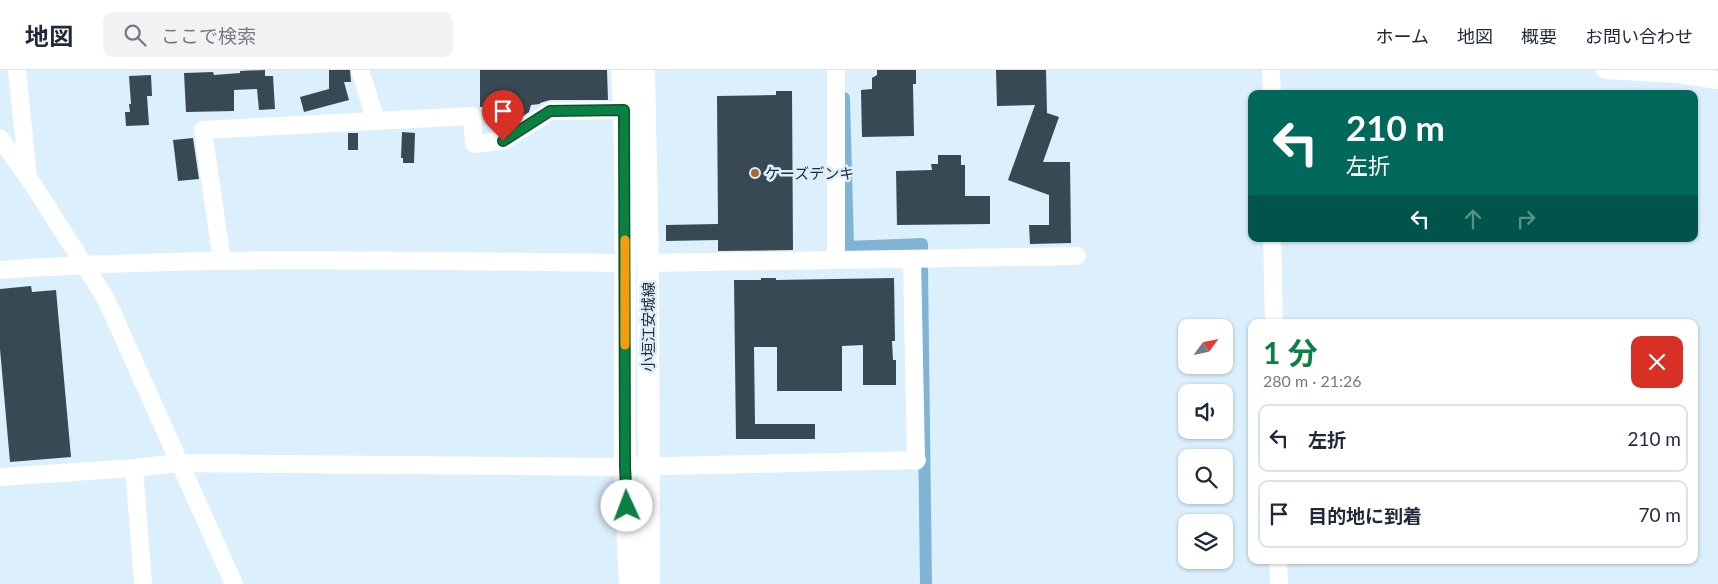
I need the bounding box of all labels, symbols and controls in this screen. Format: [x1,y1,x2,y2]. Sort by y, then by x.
search box [103,12,453,57]
text: 地図 [25,21,73,50]
icon: search [121,21,149,49]
text: ここで検索 [161,24,256,47]
text: ホーム [1376,25,1429,47]
text: 地図 [1457,25,1493,47]
text: 概要 [1521,25,1557,47]
text: お問い合わせ [1585,25,1693,47]
pin [482,90,524,141]
icon: arrive [489,97,517,125]
text: 210 m [1346,106,1445,148]
icon: left [1263,110,1328,175]
text: 左折 [1346,152,1390,179]
place label: ケーズデンキ [765,164,854,182]
marker: ケーズデンキ [749,167,761,179]
icon: left [1406,205,1434,233]
icon: ahead [1459,205,1487,233]
icon: right [1512,205,1540,233]
street label: 小垣江安城線 [639,282,657,372]
north arrow [1178,319,1232,374]
map controls [1178,319,1233,569]
text: 1 分 [1263,334,1318,370]
button: close [1631,336,1683,388]
text: 280 m · 21:26 [1263,371,1362,390]
button: sound [1178,384,1233,439]
icon: left [1265,424,1293,452]
text: 210 m [1627,427,1681,450]
text: 左折 [1308,428,1346,451]
button: search [1178,449,1233,504]
position arrow [600,479,652,531]
icon: arrive [1265,500,1293,528]
text: 70 m [1638,503,1681,526]
text: 目的地に到着 [1308,504,1422,527]
button: layers [1178,514,1233,569]

